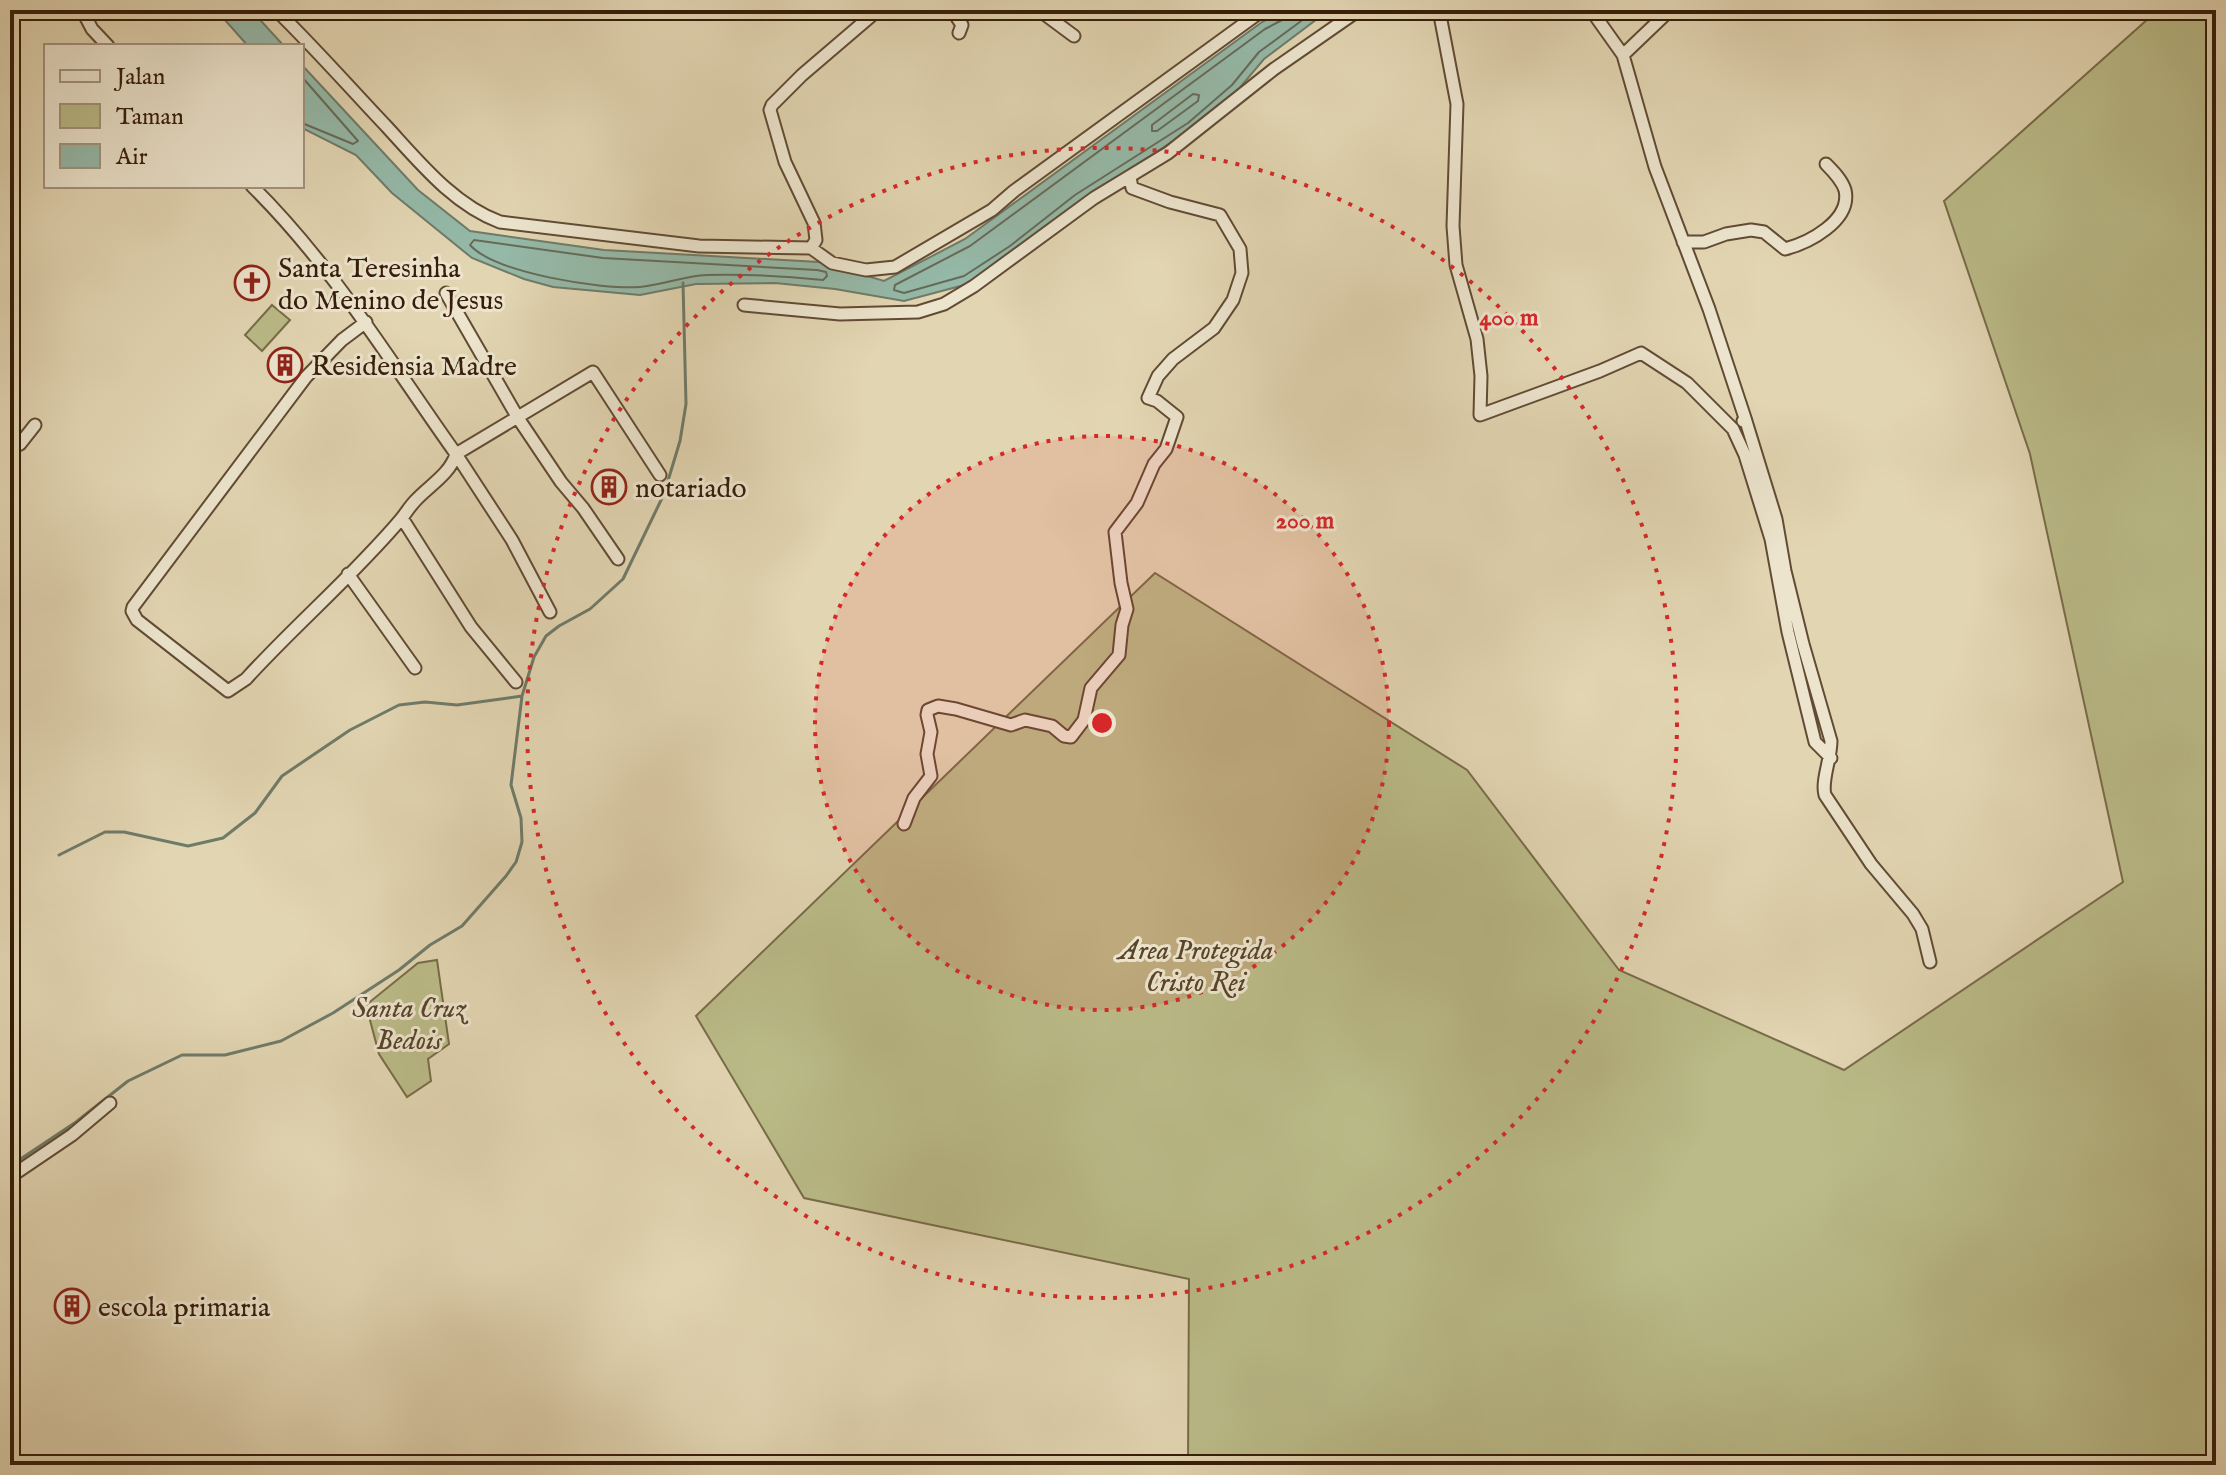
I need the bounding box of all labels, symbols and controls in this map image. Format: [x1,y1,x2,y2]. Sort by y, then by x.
legend [44,44,304,188]
text: Jalan [113,62,165,93]
text: Taman [116,102,184,133]
text: Air [115,142,148,173]
place label: Santa Teresinha do Menino de Jesus [278,252,503,319]
church icon: Santa Teresinha do Menino de Jesus [233,264,271,302]
text: 400 m [1479,303,1539,334]
building icon: Residensia Madre [266,346,304,384]
place label: Residensia Madre [311,350,517,385]
building icon: notariado [590,468,628,506]
place label: notariado [635,472,747,507]
text: 200 m [1276,506,1335,537]
centre of rings [1088,709,1116,737]
park label: Area Protegida Cristo Rei [1116,934,1273,1001]
park label: Santa Cruz Bedois [352,992,469,1059]
building icon: escola primaria [53,1287,91,1325]
place label: escola primaria [98,1291,271,1326]

